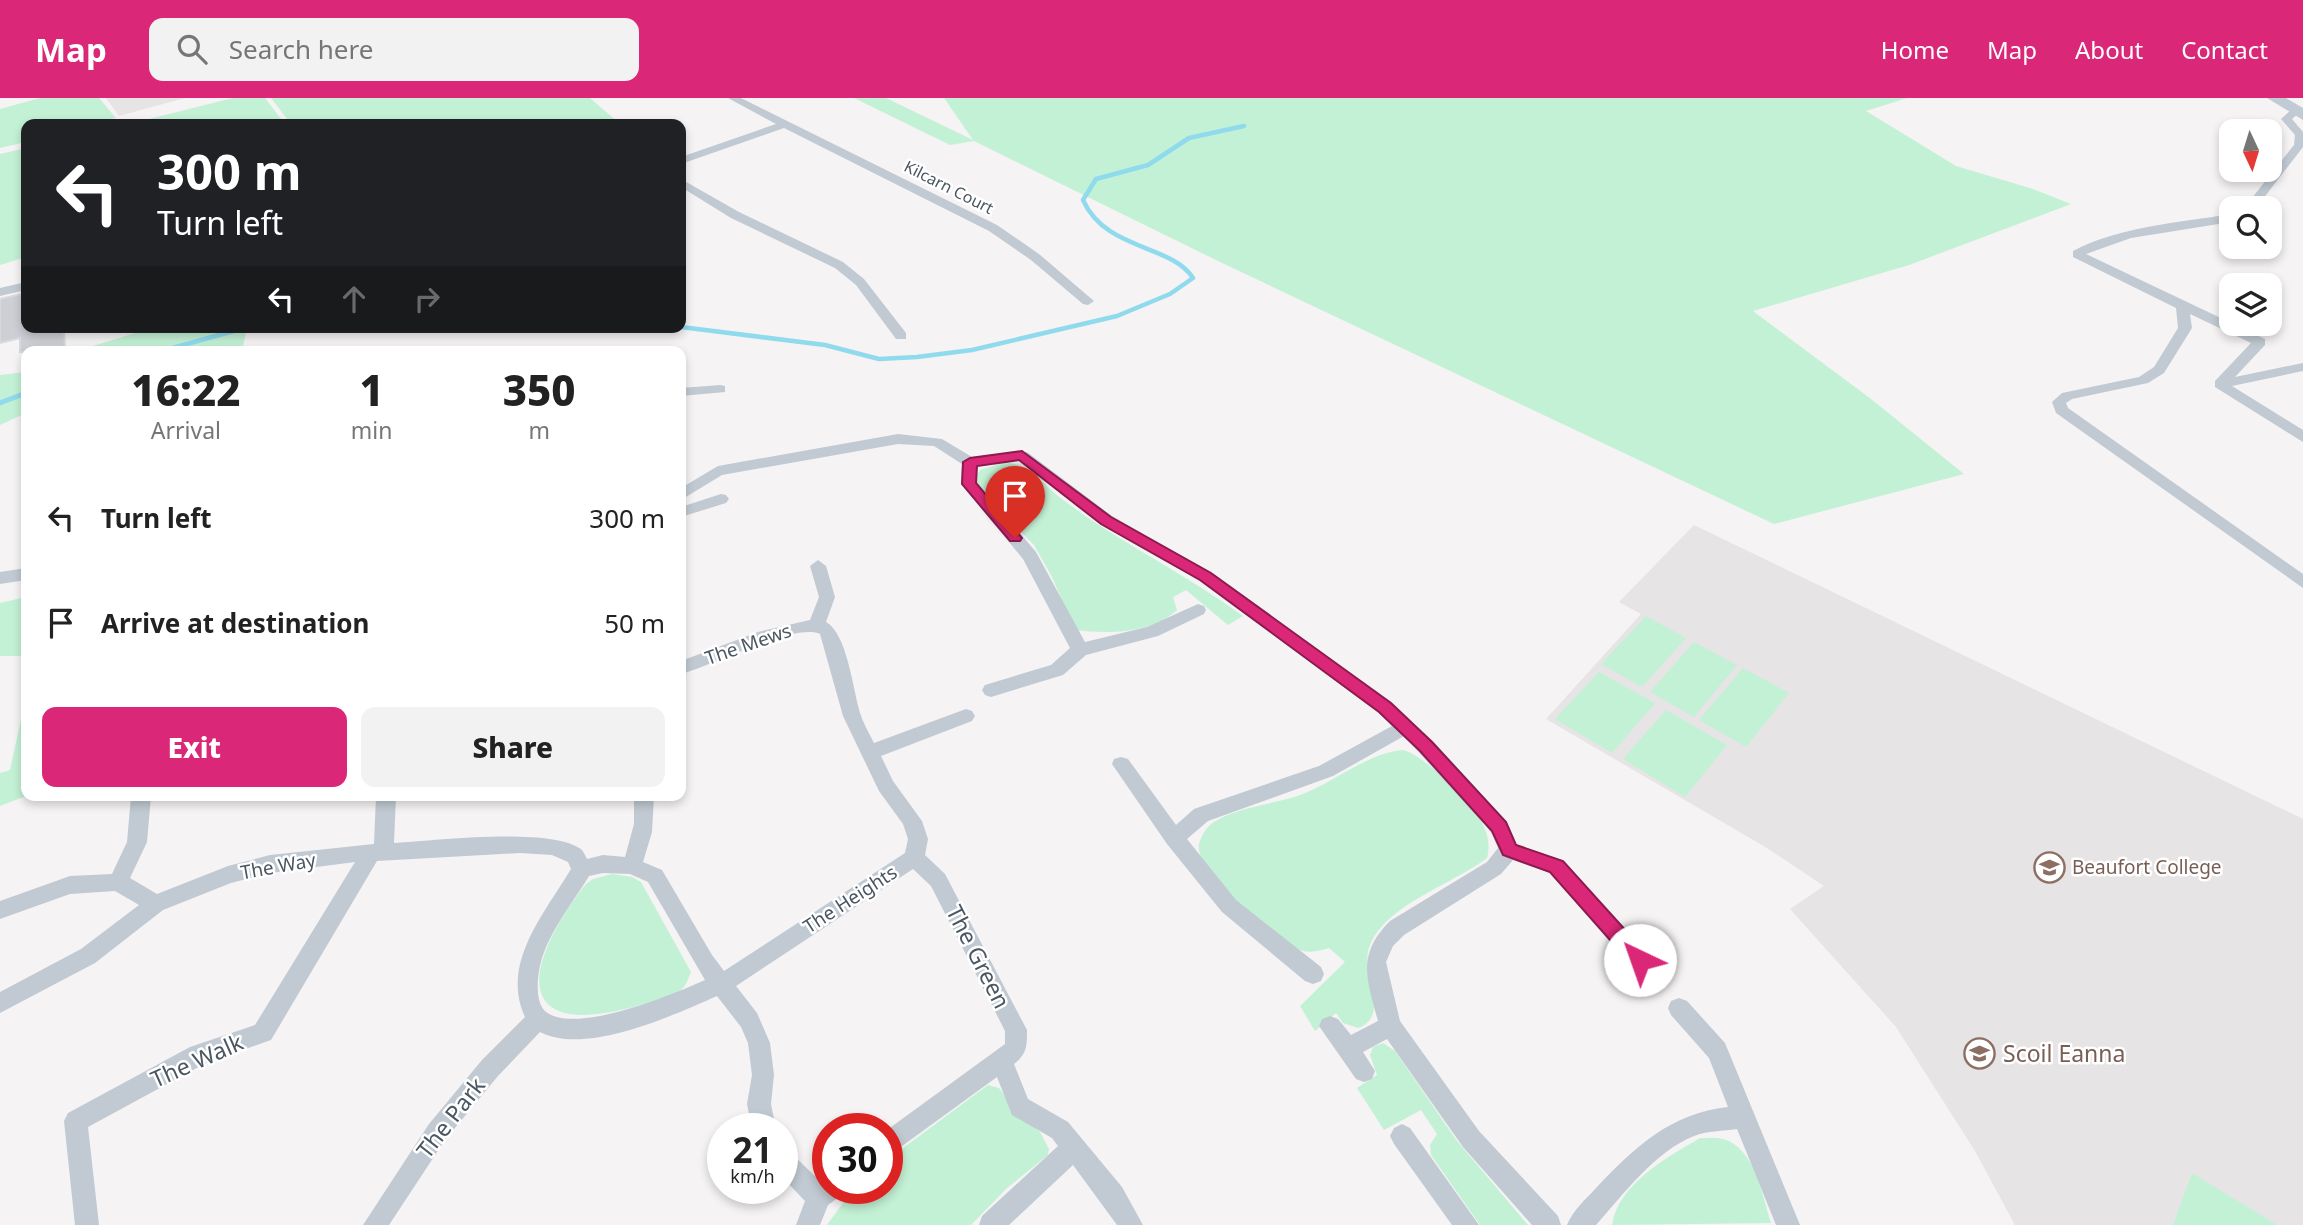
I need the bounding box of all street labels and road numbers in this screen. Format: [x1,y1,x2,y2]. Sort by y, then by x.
street label: Kilcarn Court [901,155,998,219]
street label: The Mews [701,617,795,671]
street label: The Way [239,847,318,885]
street label: The Heights [798,859,902,939]
street label: The Green [939,899,1019,1014]
street label: The Walk [145,1025,249,1095]
street label: The Park [408,1070,492,1164]

